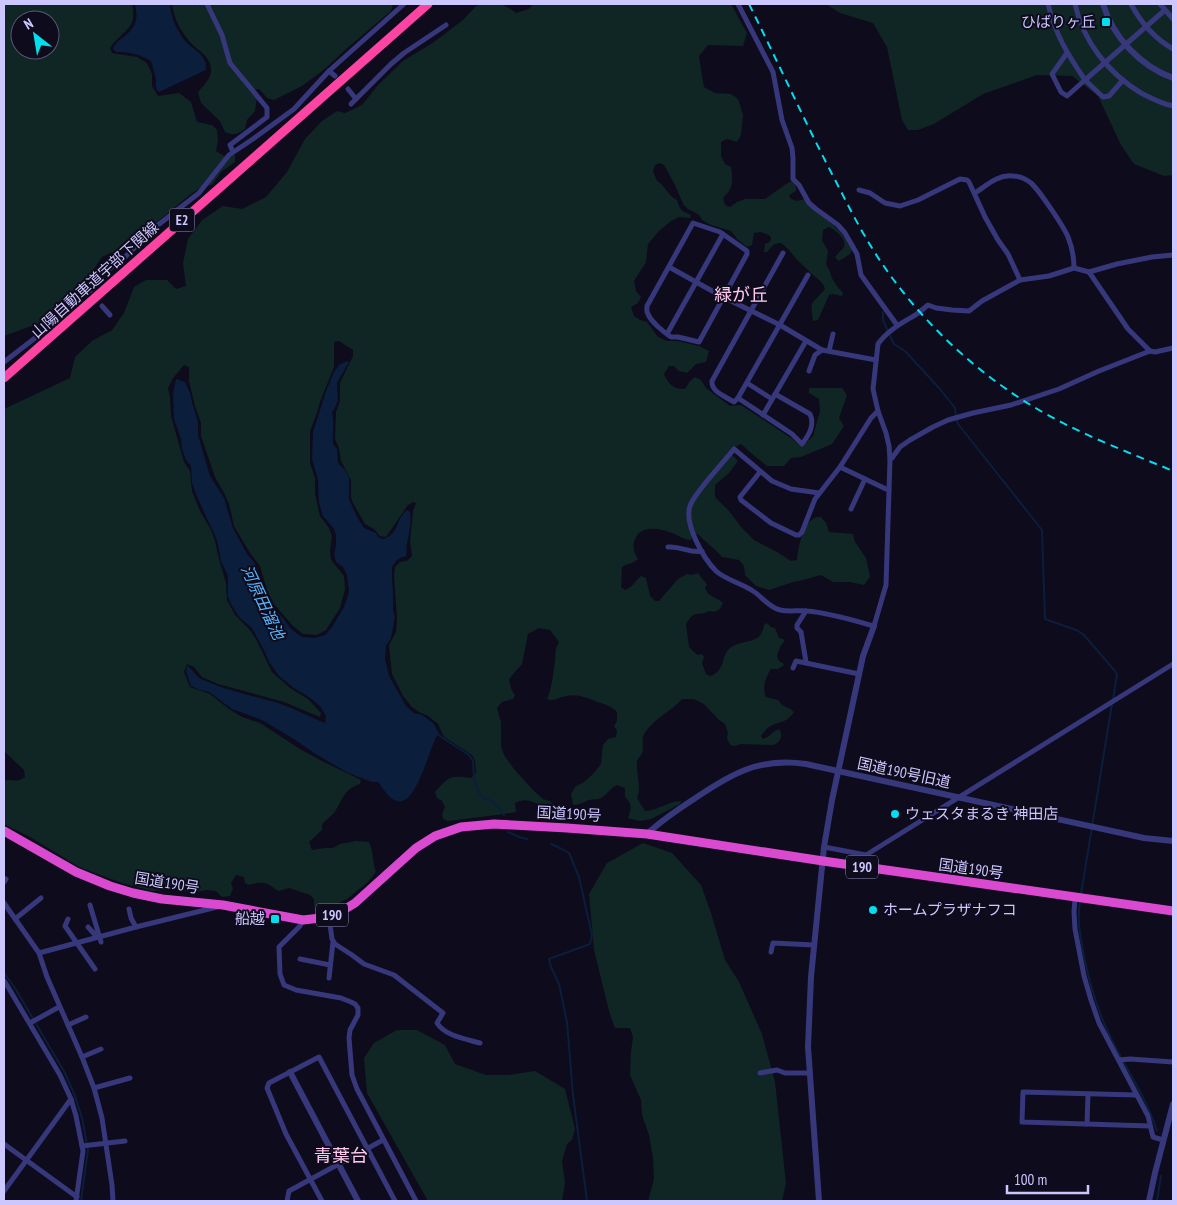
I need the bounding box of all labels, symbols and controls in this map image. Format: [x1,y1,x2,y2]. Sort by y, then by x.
north arrow [10,10,60,60]
place label: ひばりヶ丘 [1021,12,1096,31]
text: N [20,14,36,34]
marker: ひばりヶ丘 [1100,16,1112,28]
road number: E2 [170,208,194,232]
street label: 山陽自動車道宇部下関線 [27,217,162,342]
district label: 緑が丘 [714,283,768,306]
water label: 河原田溜池 [237,562,290,644]
street label: 国道190号旧道 [856,753,953,792]
street label: 国道190号 [536,802,602,825]
place label: ウェスタまるき 神田店 [905,804,1058,823]
marker: ウェスタまるき 神田店 [889,808,901,820]
street label: 国道190号 [937,855,1005,882]
road number: 190 [846,856,878,879]
street label: 国道190号 [133,868,201,897]
place label: ホームプラザナフコ [883,900,1017,919]
road number: 190 [316,904,348,926]
marker: ホームプラザナフコ [867,904,879,916]
place label: 船越 [235,909,265,928]
marker: 船越 [269,913,281,925]
district label: 青葉台 [314,1144,368,1167]
scale bar [1007,1162,1088,1194]
text: 100 m [1014,1170,1047,1189]

